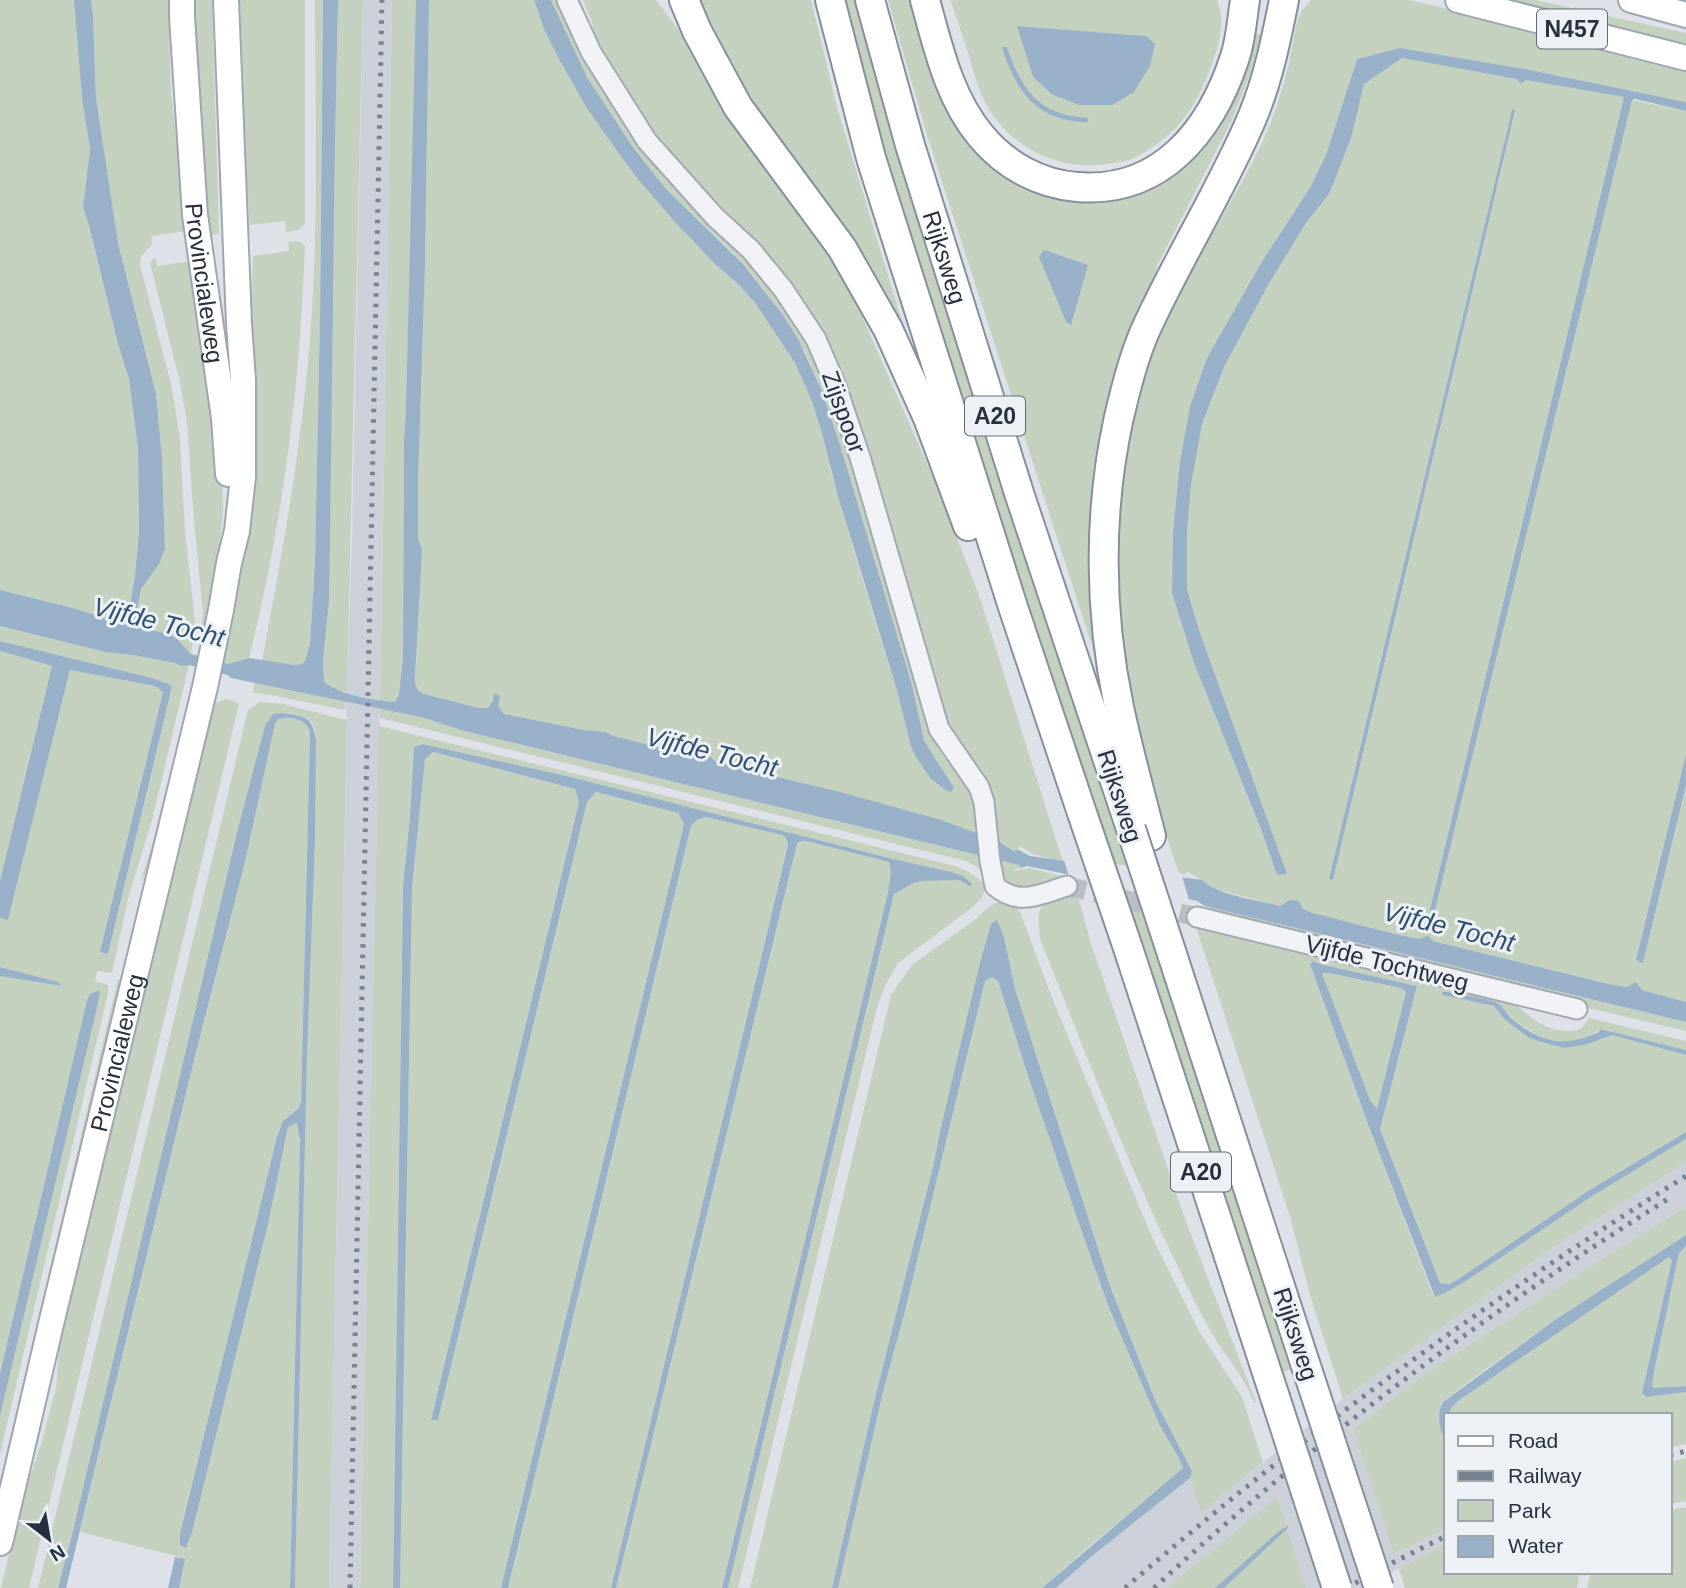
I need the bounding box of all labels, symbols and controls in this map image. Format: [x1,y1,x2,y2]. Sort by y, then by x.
road number: N457 [1537,10,1607,48]
street label: Provincialeweg [181,202,229,365]
street label: Rijksweg [918,207,972,307]
street label: Zijspoor [817,367,871,457]
road number: A20 [965,396,1025,436]
water label: Vijfde Tocht [90,591,230,653]
water label: Vijfde Tocht [643,721,783,783]
street label: Rijksweg [1092,746,1148,846]
water label: Vijfde Tocht [1380,896,1520,958]
street label: Vijfde Tochtweg [1303,930,1471,996]
street label: Provincialeweg [84,971,149,1134]
road number: A20 [1171,1152,1231,1191]
street label: Rijksweg [1268,1284,1324,1384]
legend [1444,1413,1672,1574]
text: Road [1508,1429,1558,1452]
text: Railway [1508,1464,1582,1487]
text: Park [1508,1499,1552,1522]
north arrow [14,1504,84,1574]
text: Water [1508,1534,1563,1557]
text: N [46,1541,69,1566]

